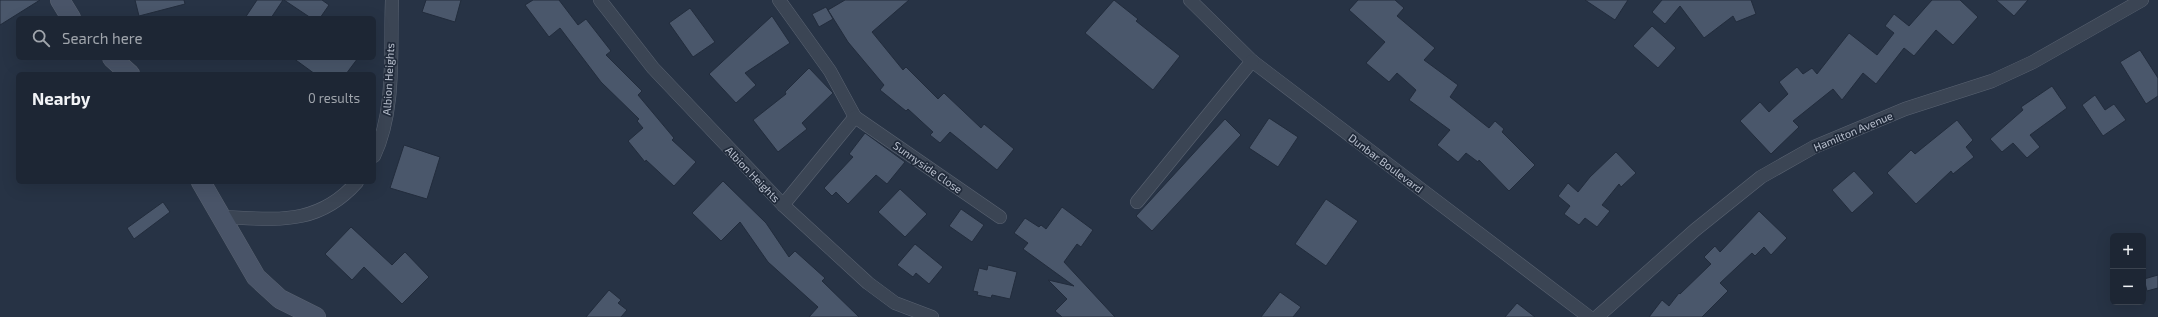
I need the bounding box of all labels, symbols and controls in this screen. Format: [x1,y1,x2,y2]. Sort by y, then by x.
search box [16,16,376,60]
icon: search [30,27,52,49]
text: Search here [62,29,143,47]
street label: Albion Heights [380,42,396,116]
text: Nearby [32,88,90,108]
text: 0 results [308,90,360,106]
street label: Hamilton Avenue [1811,108,1895,154]
street label: Dunbar Boulevard [1346,131,1426,195]
street label: Sunnyside Close [891,138,965,196]
street label: Albion Heights [723,143,783,205]
map controls [2110,233,2146,305]
button: + [2110,233,2146,269]
button: − [2110,269,2146,305]

